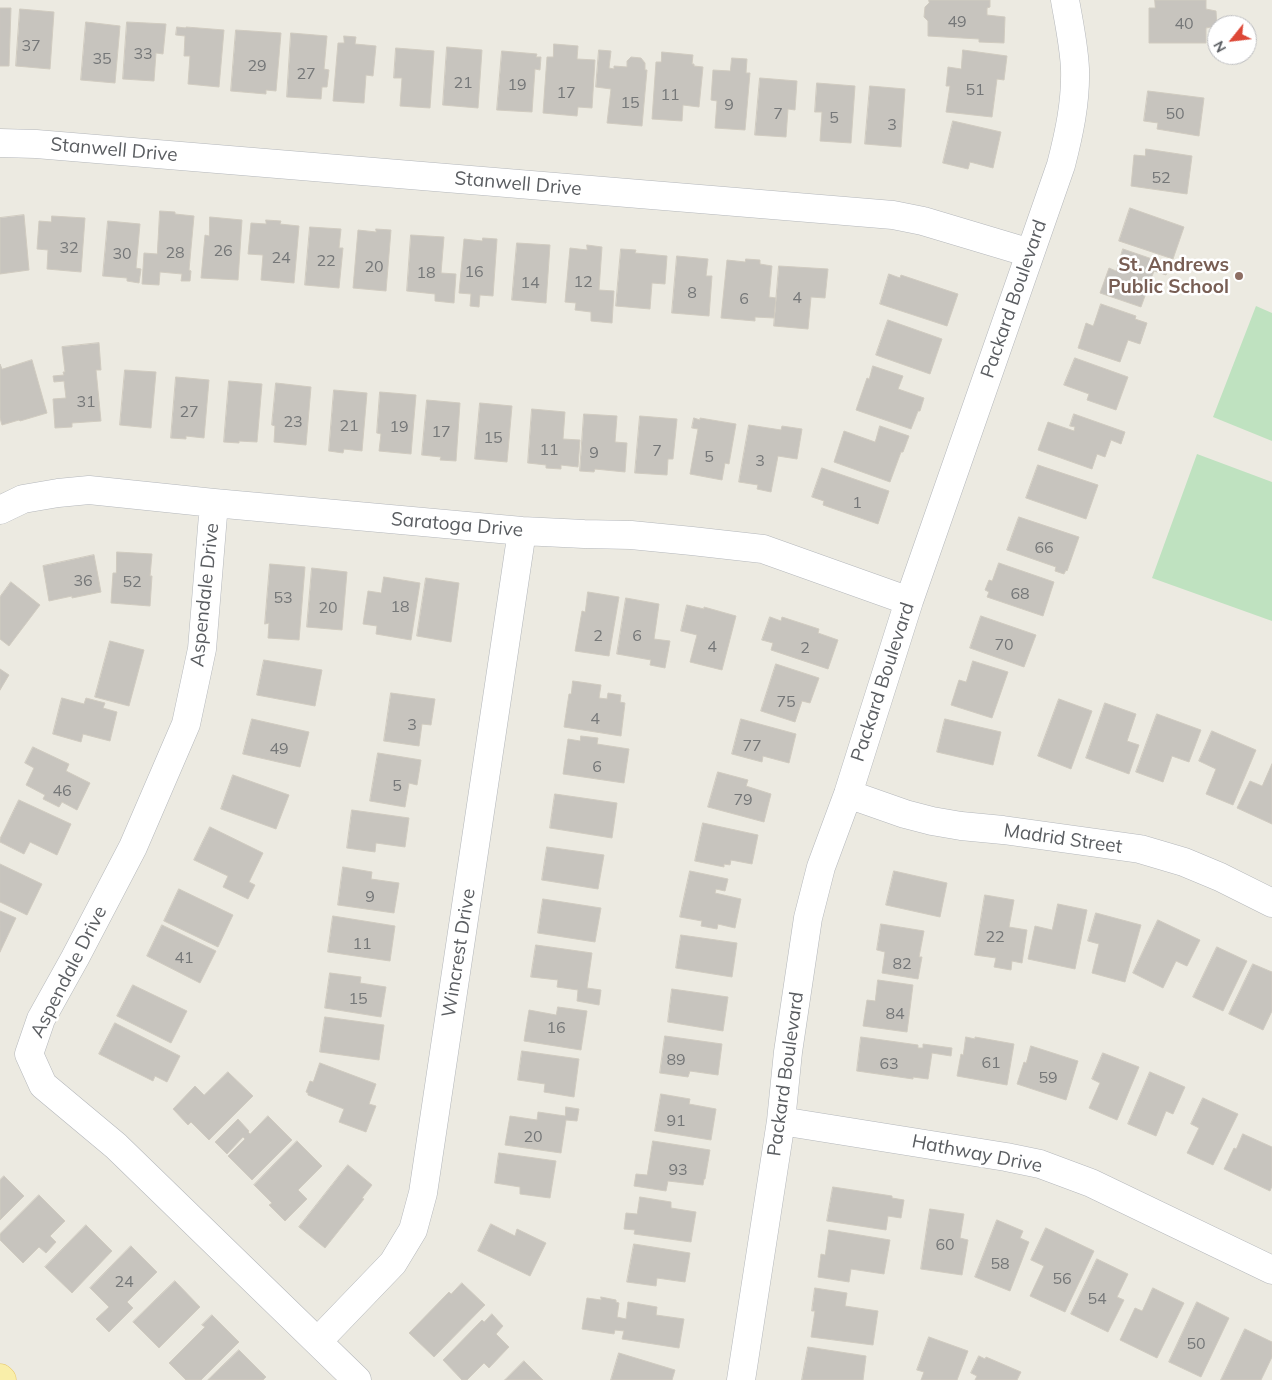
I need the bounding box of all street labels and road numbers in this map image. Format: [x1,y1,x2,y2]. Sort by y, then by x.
street label: Stanwell Drive [49,133,179,167]
street label: Stanwell Drive [453,167,583,201]
street label: Packard Boulevard [976,217,1052,381]
street label: Saratoga Drive [390,508,524,542]
street label: Aspendale Drive [186,522,224,668]
street label: Packard Boulevard [847,600,919,764]
street label: Madrid Street [1002,819,1124,859]
street label: Wincrest Drive [438,887,480,1019]
street label: Aspendale Drive [26,902,112,1042]
street label: Packard Boulevard [763,990,809,1158]
street label: Hathway Drive [910,1130,1044,1178]

